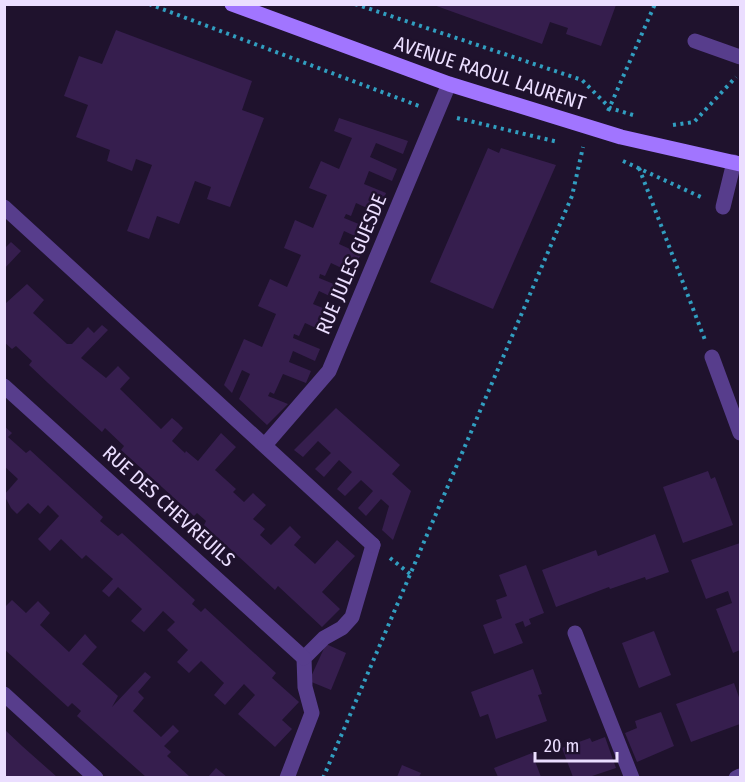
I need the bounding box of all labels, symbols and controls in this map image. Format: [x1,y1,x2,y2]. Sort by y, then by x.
street label: AVENUE RAOUL LAURENT [391,31,589,115]
street label: RUE JULES GUESDE [311,190,391,338]
street label: RUE DES CHEVREUILS [98,440,240,572]
scale bar [535,725,618,763]
text: 20 m [544,735,579,757]

